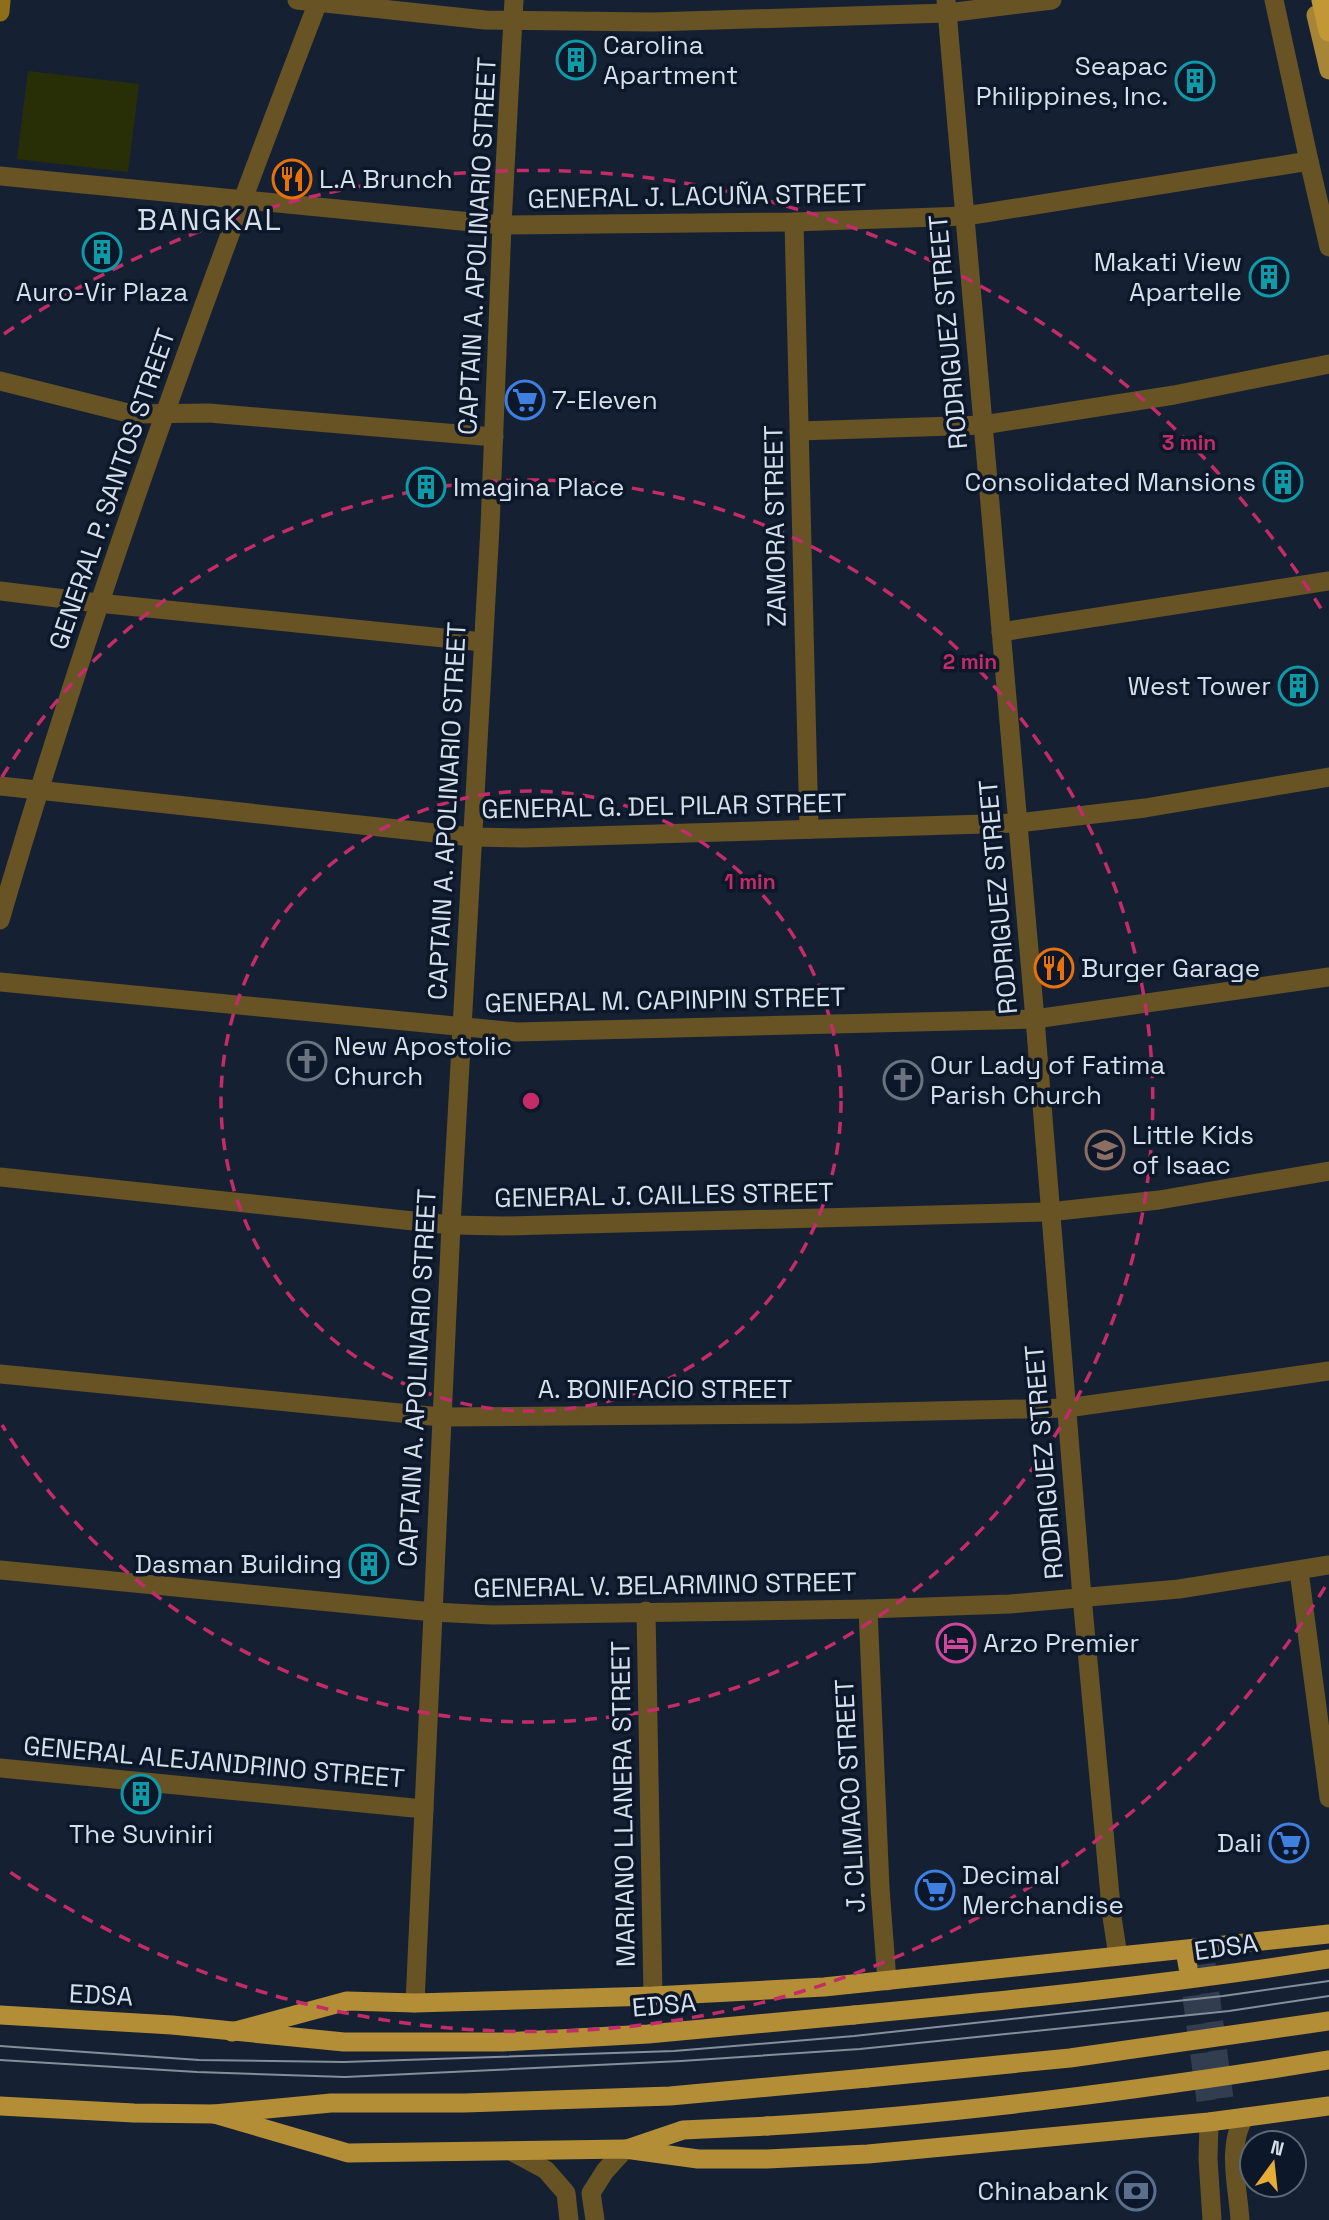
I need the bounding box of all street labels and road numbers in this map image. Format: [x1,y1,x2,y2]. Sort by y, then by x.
street label: CAPTAIN A. APOLINARIO STREET [450,56,504,436]
street label: GENERAL J. LACUÑA STREET [527,176,867,216]
street label: RODRIGUEZ STREET [921,213,975,451]
street label: GENERAL P. SANTOS STREET [41,324,183,654]
street label: ZAMORA STREET [756,425,794,627]
street label: CAPTAIN A. APOLINARIO STREET [420,621,474,1001]
street label: RODRIGUEZ STREET [971,778,1025,1016]
street label: GENERAL G. DEL PILAR STREET [481,786,847,826]
street label: GENERAL M. CAPINPIN STREET [484,980,846,1020]
street label: GENERAL J. CAILLES STREET [494,1175,834,1215]
street label: CAPTAIN A. APOLINARIO STREET [390,1188,444,1568]
street label: RODRIGUEZ STREET [1017,1343,1071,1581]
street label: A. BONIFACIO STREET [538,1372,792,1406]
street label: GENERAL V. BELARMINO STREET [473,1565,857,1605]
street label: MARIANO LLANERA STREET [603,1640,643,1968]
street label: J. CLIMACO STREET [827,1678,873,1914]
street label: GENERAL ALEJANDRINO STREET [22,1728,406,1796]
street label: EDSA [1192,1926,1260,1968]
street label: EDSA [68,1976,134,2014]
street label: EDSA [631,1985,697,2025]

